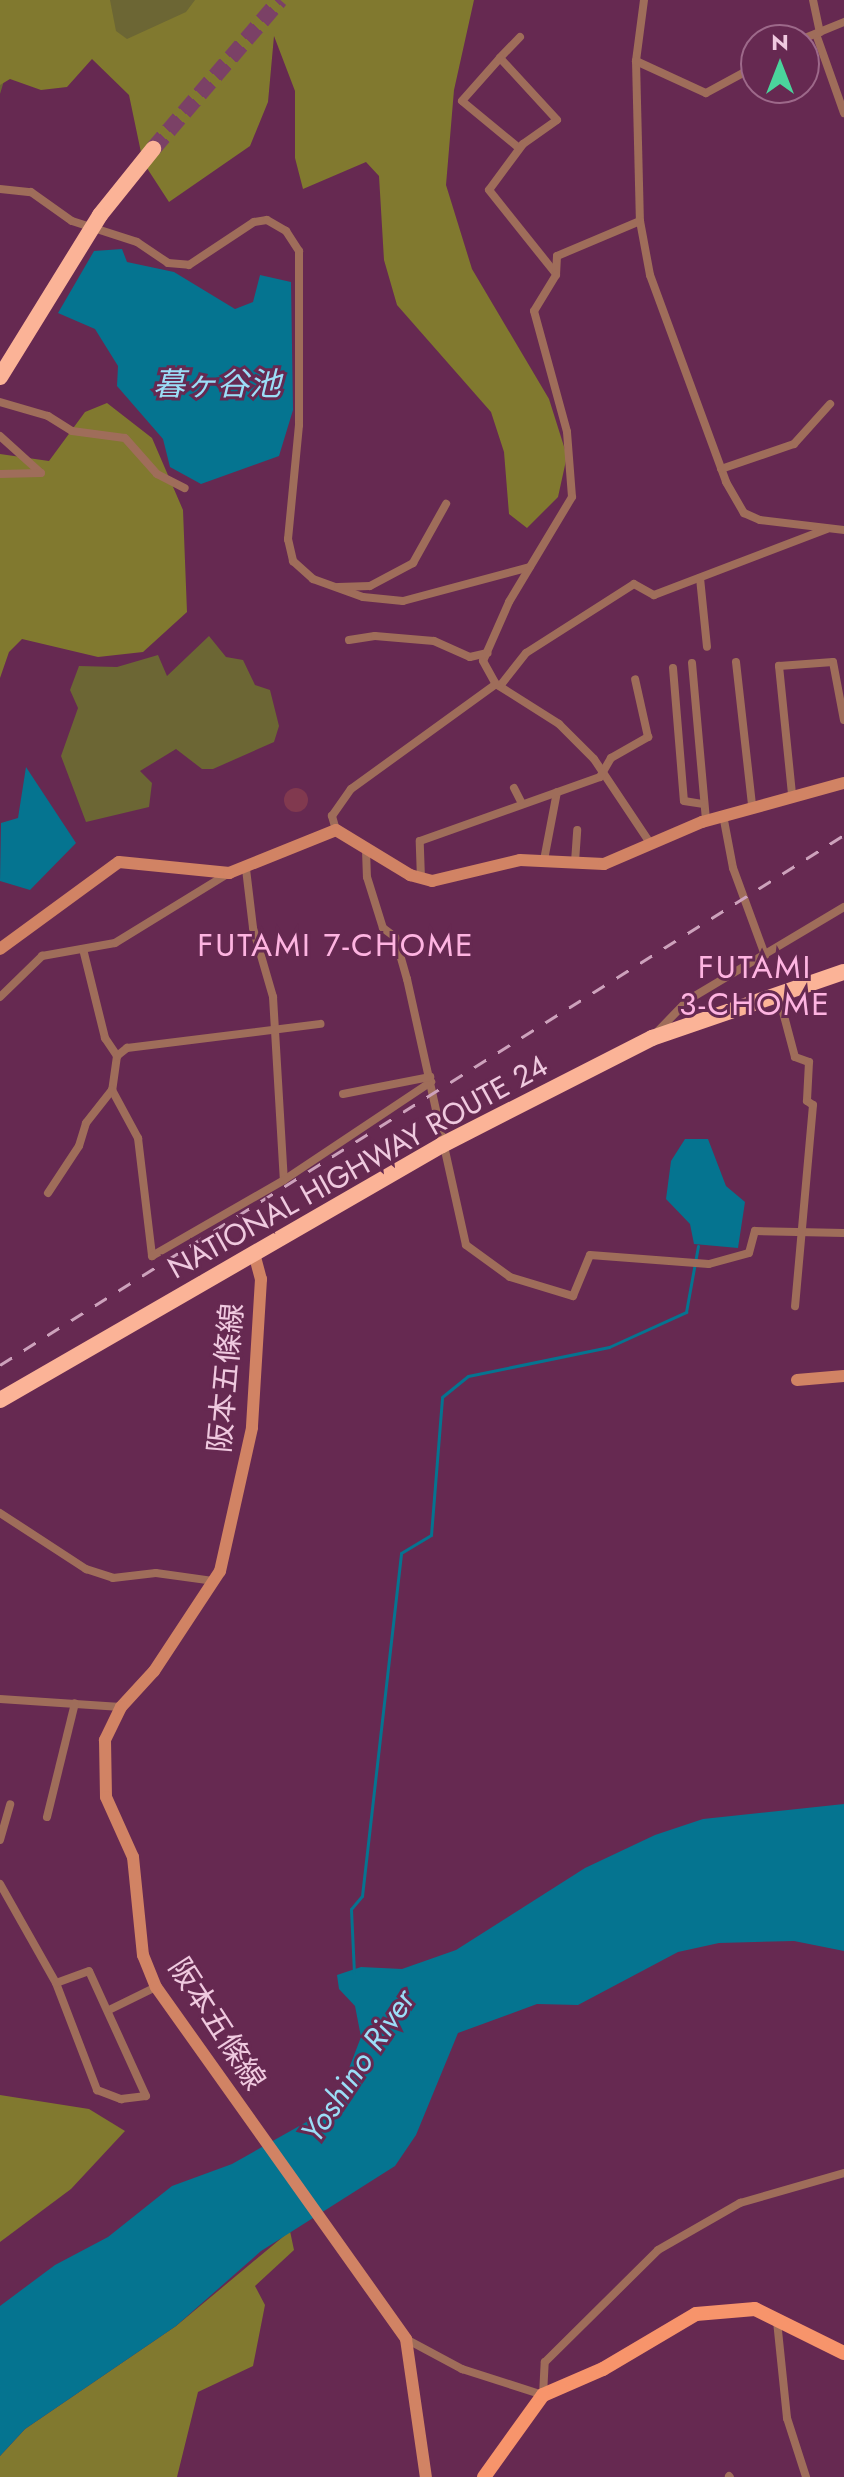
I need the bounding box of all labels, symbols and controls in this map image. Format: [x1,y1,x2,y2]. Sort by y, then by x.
north arrow [740,24,820,104]
text: N [771,26,789,58]
water label: 暮ヶ谷池 [153,365,281,403]
district label: FUTAMI 7-CHOME [197,926,475,964]
district label: FUTAMI 3-CHOME [679,949,831,1024]
street label: NATIONAL HIGHWAY ROUTE 24 [162,1047,554,1287]
street label: 阪本五條線 [202,1302,250,1454]
street label: 阪本五條線 [161,1951,273,2097]
water label: Yoshino River [293,1982,423,2150]

